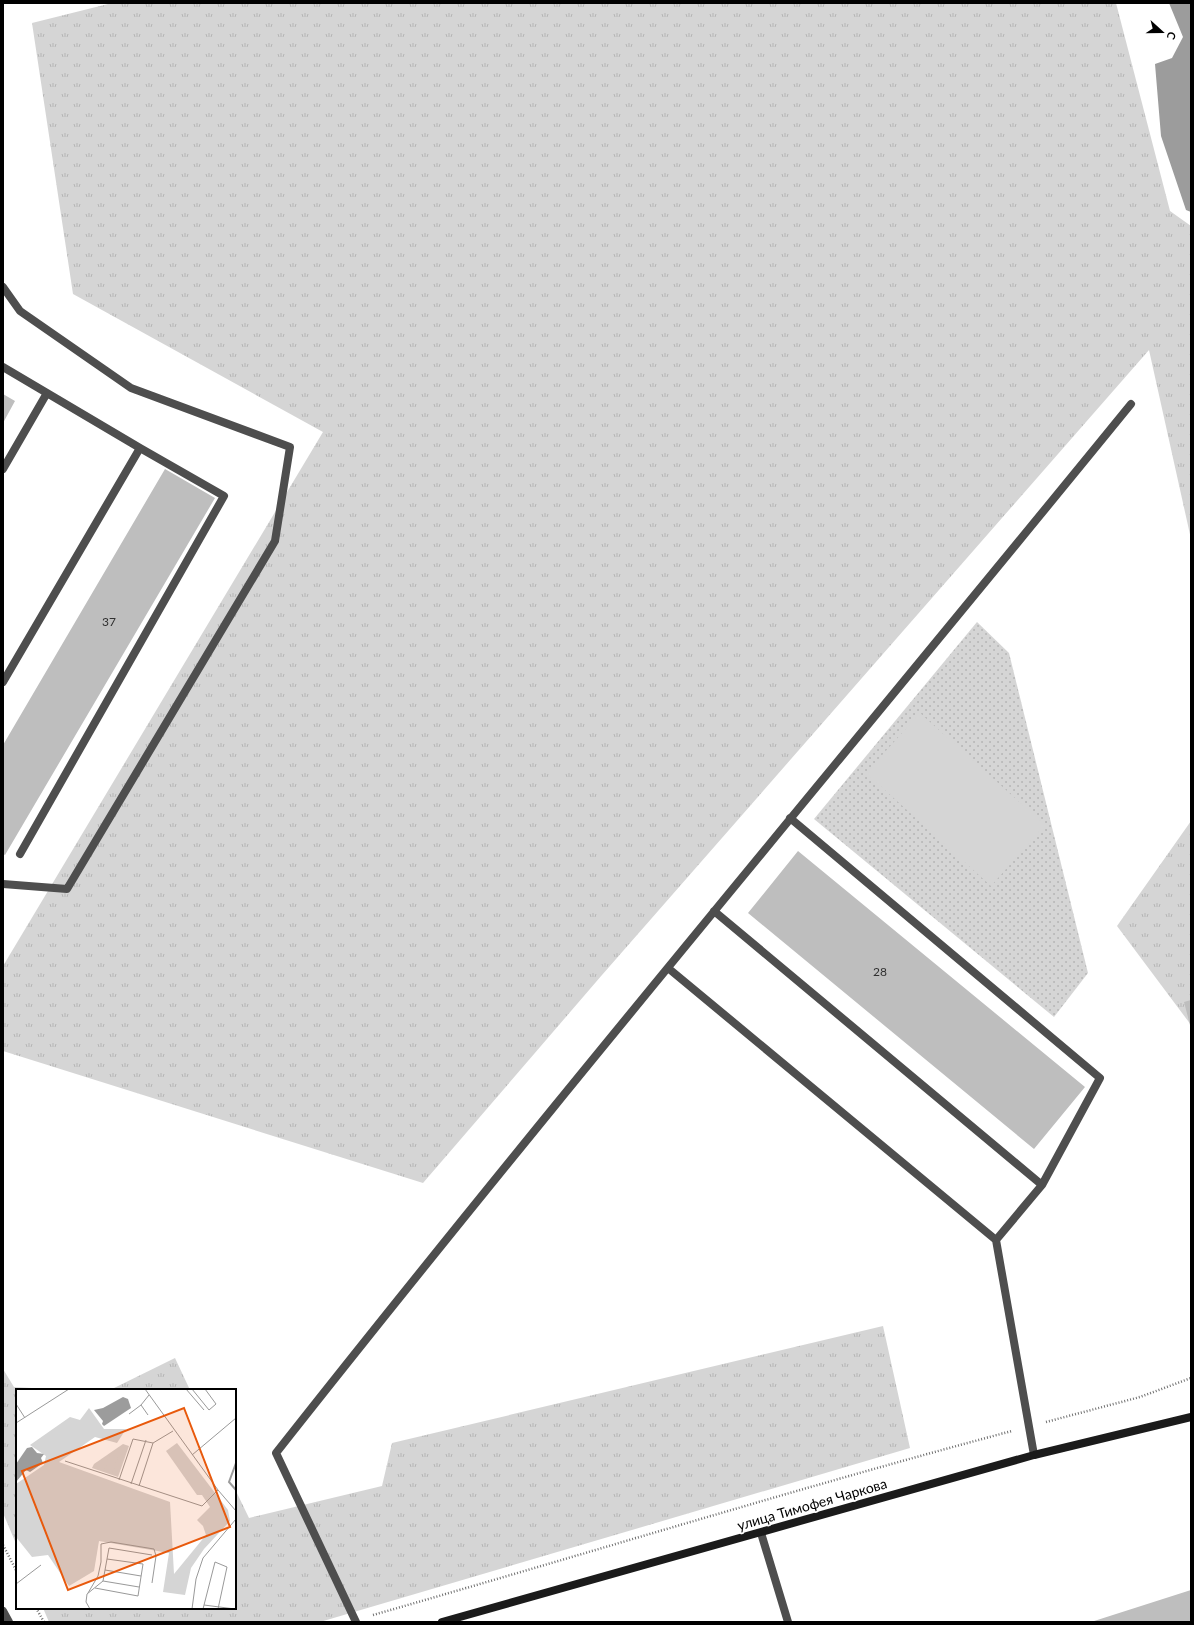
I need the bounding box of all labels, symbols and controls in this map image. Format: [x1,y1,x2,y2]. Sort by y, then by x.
north arrow [1142,12,1182,52]
text: С [1164,30,1179,42]
house number: 37 [102,614,116,629]
house number: 28 [873,964,887,979]
inset map [16,1389,236,1609]
street label: улица Тимофея Чаркова [735,1474,889,1534]

